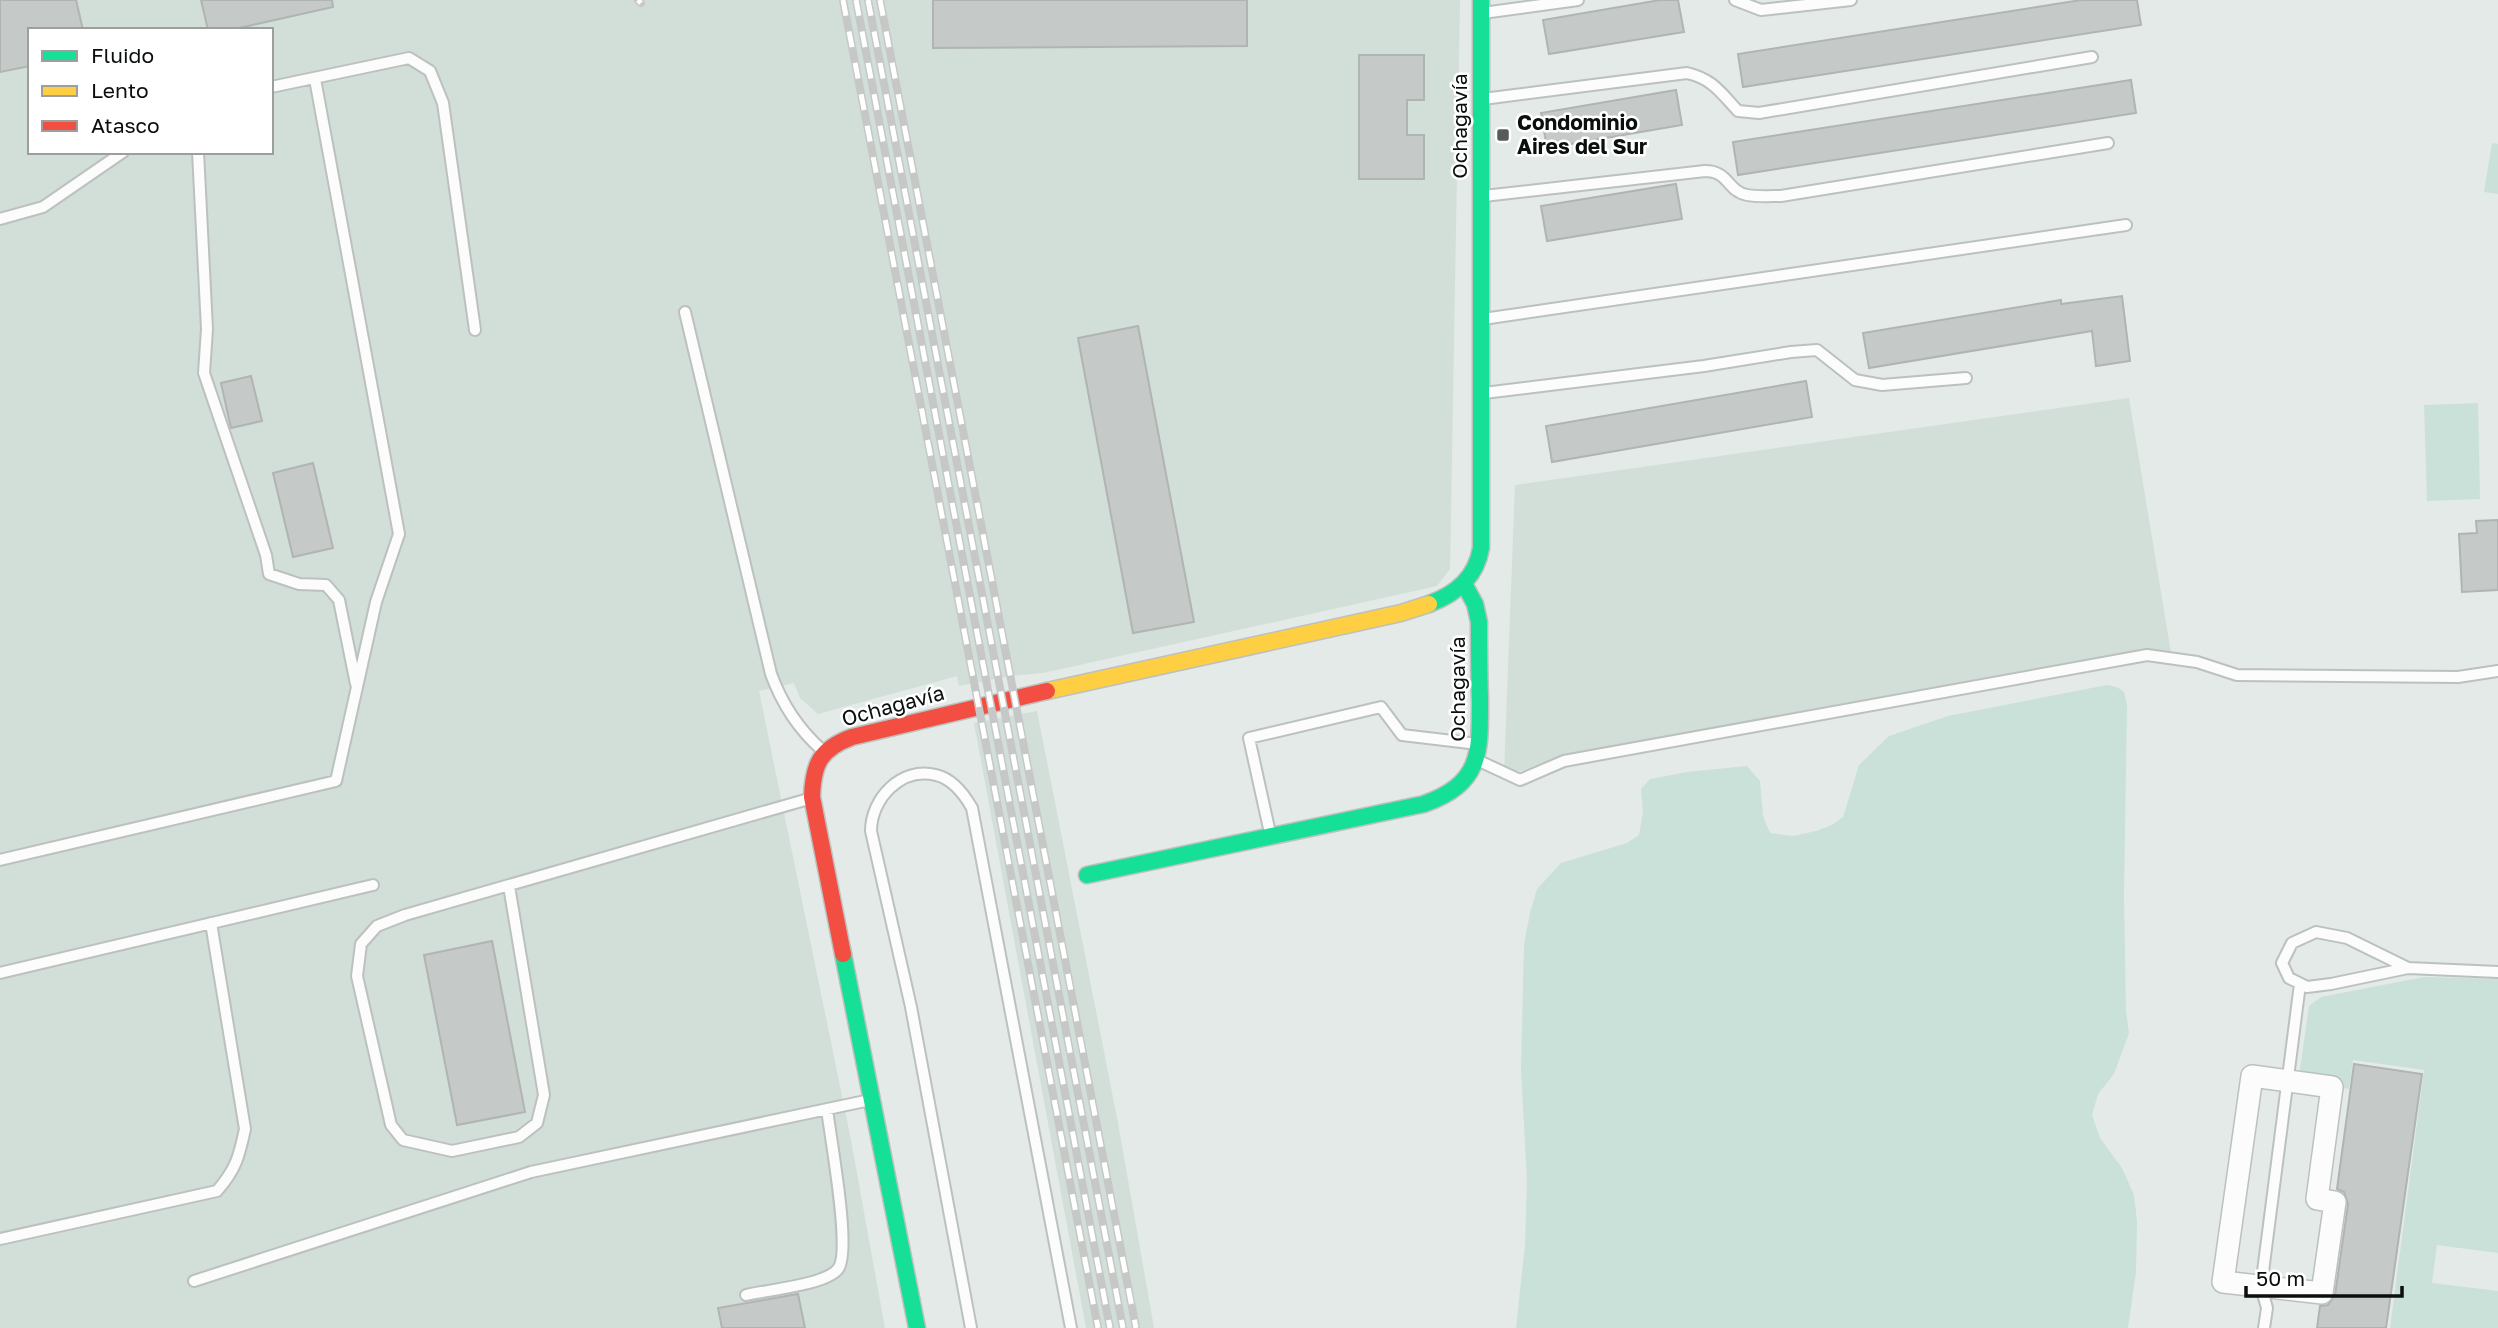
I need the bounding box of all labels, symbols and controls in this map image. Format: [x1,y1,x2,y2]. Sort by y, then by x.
legend [28,28,273,154]
text: Fluido [91,42,154,68]
street label: Ochagavía [1446,73,1472,179]
text: Lento [91,77,149,103]
place label: Condominio Aires del Sur [1517,109,1647,159]
text: Atasco [91,112,160,138]
marker: Condominio Aires del Sur [1495,127,1511,143]
street label: Ochagavía [1444,636,1470,742]
street label: Ochagavía [838,679,947,731]
scale bar [2246,1254,2402,1298]
text: 50 m [2256,1265,2305,1291]

